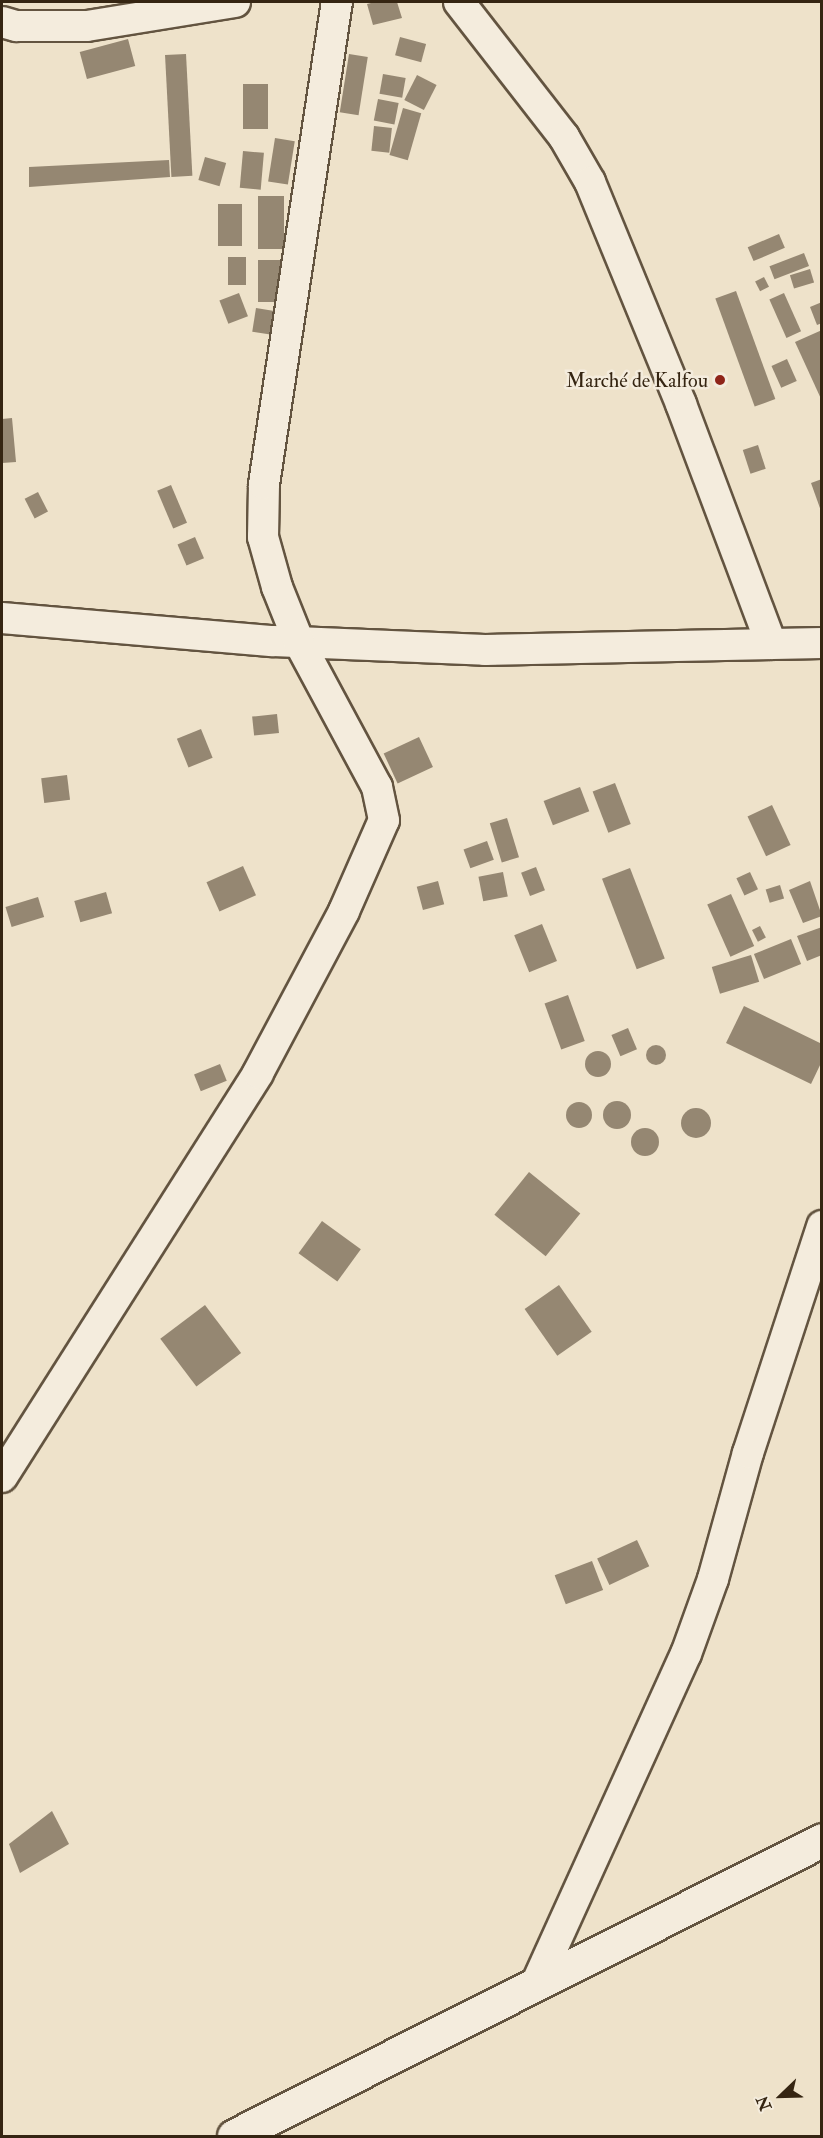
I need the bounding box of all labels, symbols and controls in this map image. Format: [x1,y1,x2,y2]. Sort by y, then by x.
place label: Marché de Kalfou [566,368,708,392]
marker: Marché de Kalfou [713,373,727,387]
north arrow [751,2066,811,2126]
text: N [752,2093,776,2114]

